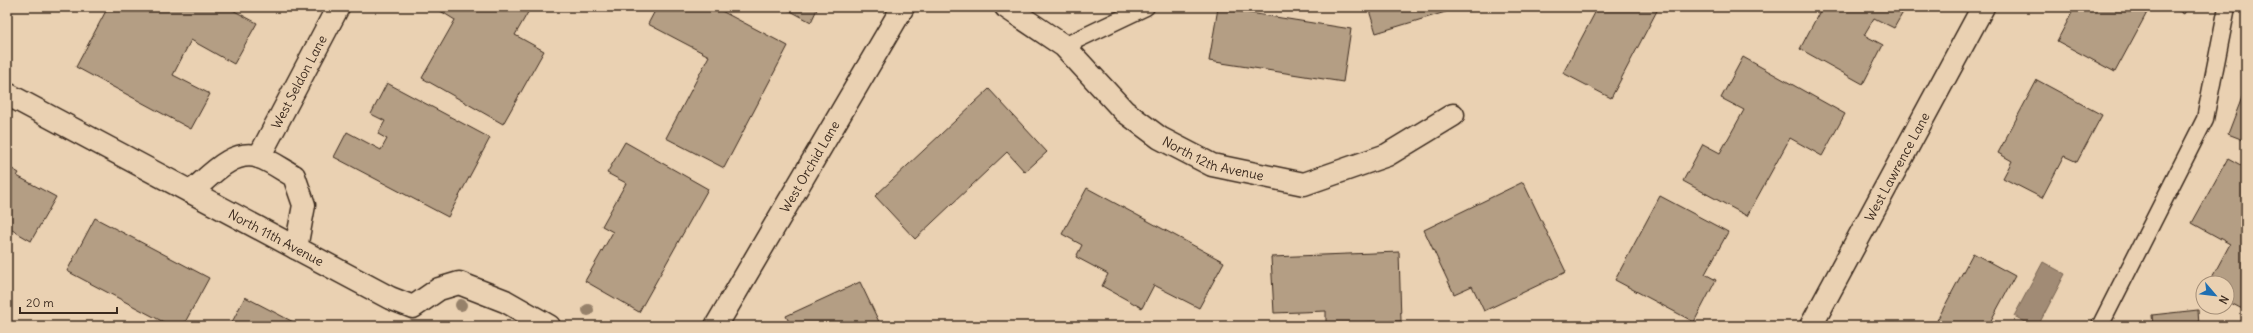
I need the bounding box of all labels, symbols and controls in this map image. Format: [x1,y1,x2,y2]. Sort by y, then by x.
street label: West Seldon Lane [267,32,331,132]
street label: West Lawrence Lane [1861,109,1934,224]
street label: West Orchid Lane [776,118,844,216]
street label: North 12th Avenue [1159,133,1265,184]
street label: North 11th Avenue [225,206,327,270]
north arrow [2195,275,2235,315]
scale bar [20,289,117,315]
text: N [2216,293,2232,306]
text: 20 m [26,295,54,310]

